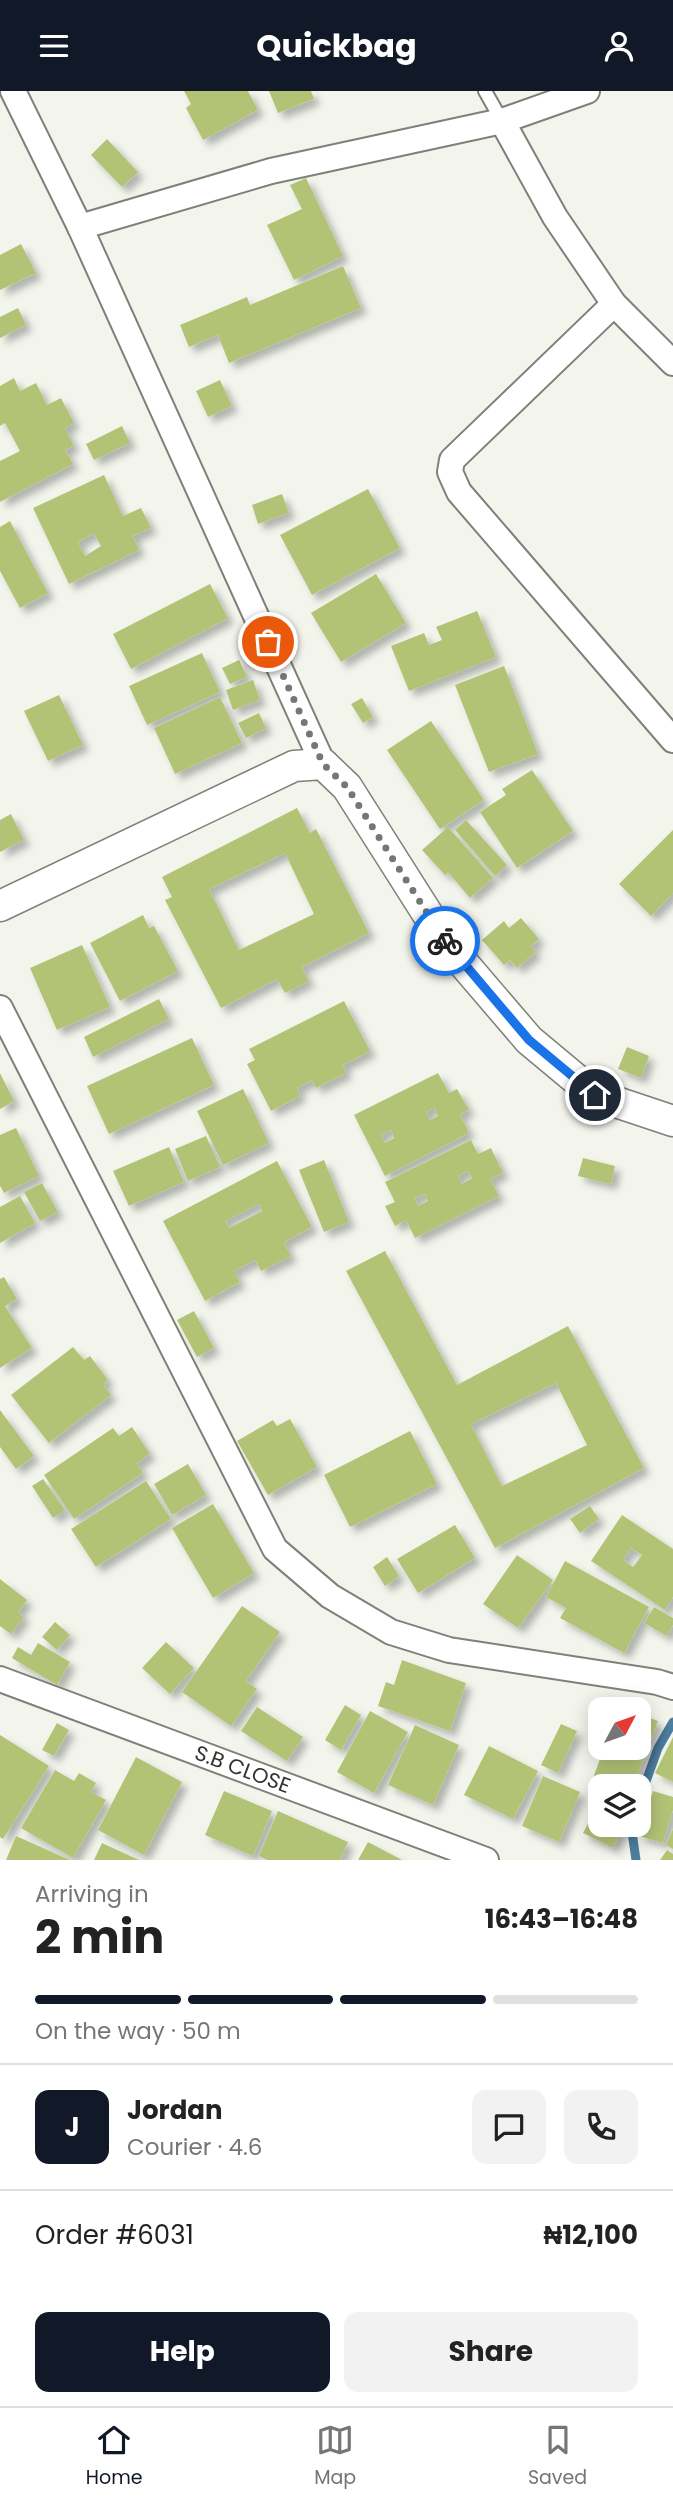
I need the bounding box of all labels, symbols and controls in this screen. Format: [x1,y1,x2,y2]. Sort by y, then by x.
text: Quickbag [256,23,417,68]
icon: menu [35,27,73,65]
icon: person [600,27,638,65]
pin [238,612,298,672]
icon: bag [249,623,287,661]
courier [410,906,480,976]
icon: bike [426,922,464,960]
pin [565,1065,625,1125]
icon: home [576,1076,614,1114]
north arrow [588,1697,651,1761]
map controls [588,1697,651,1837]
street label: S.B CLOSE [191,1738,295,1800]
button: layers [588,1774,651,1837]
text: Arriving in [35,1878,149,1910]
text: 16:43–16:48 [485,1901,638,1937]
text: 2 min [35,1905,164,1969]
text: On the way · 50 m [35,2015,241,2047]
button: chat [472,2090,546,2164]
button: phone [564,2090,638,2164]
text: Jordan [127,2092,223,2128]
text: J [64,2109,80,2145]
text: Courier · 4.6 [127,2131,262,2163]
text: Order #6031 [35,2217,194,2253]
text: ₦12,100 [543,2217,638,2253]
button: Help [35,2312,330,2392]
button: Share [344,2312,638,2392]
tab: Home [86,2421,143,2492]
tab: Map [314,2421,356,2492]
tab: Saved [528,2421,587,2492]

